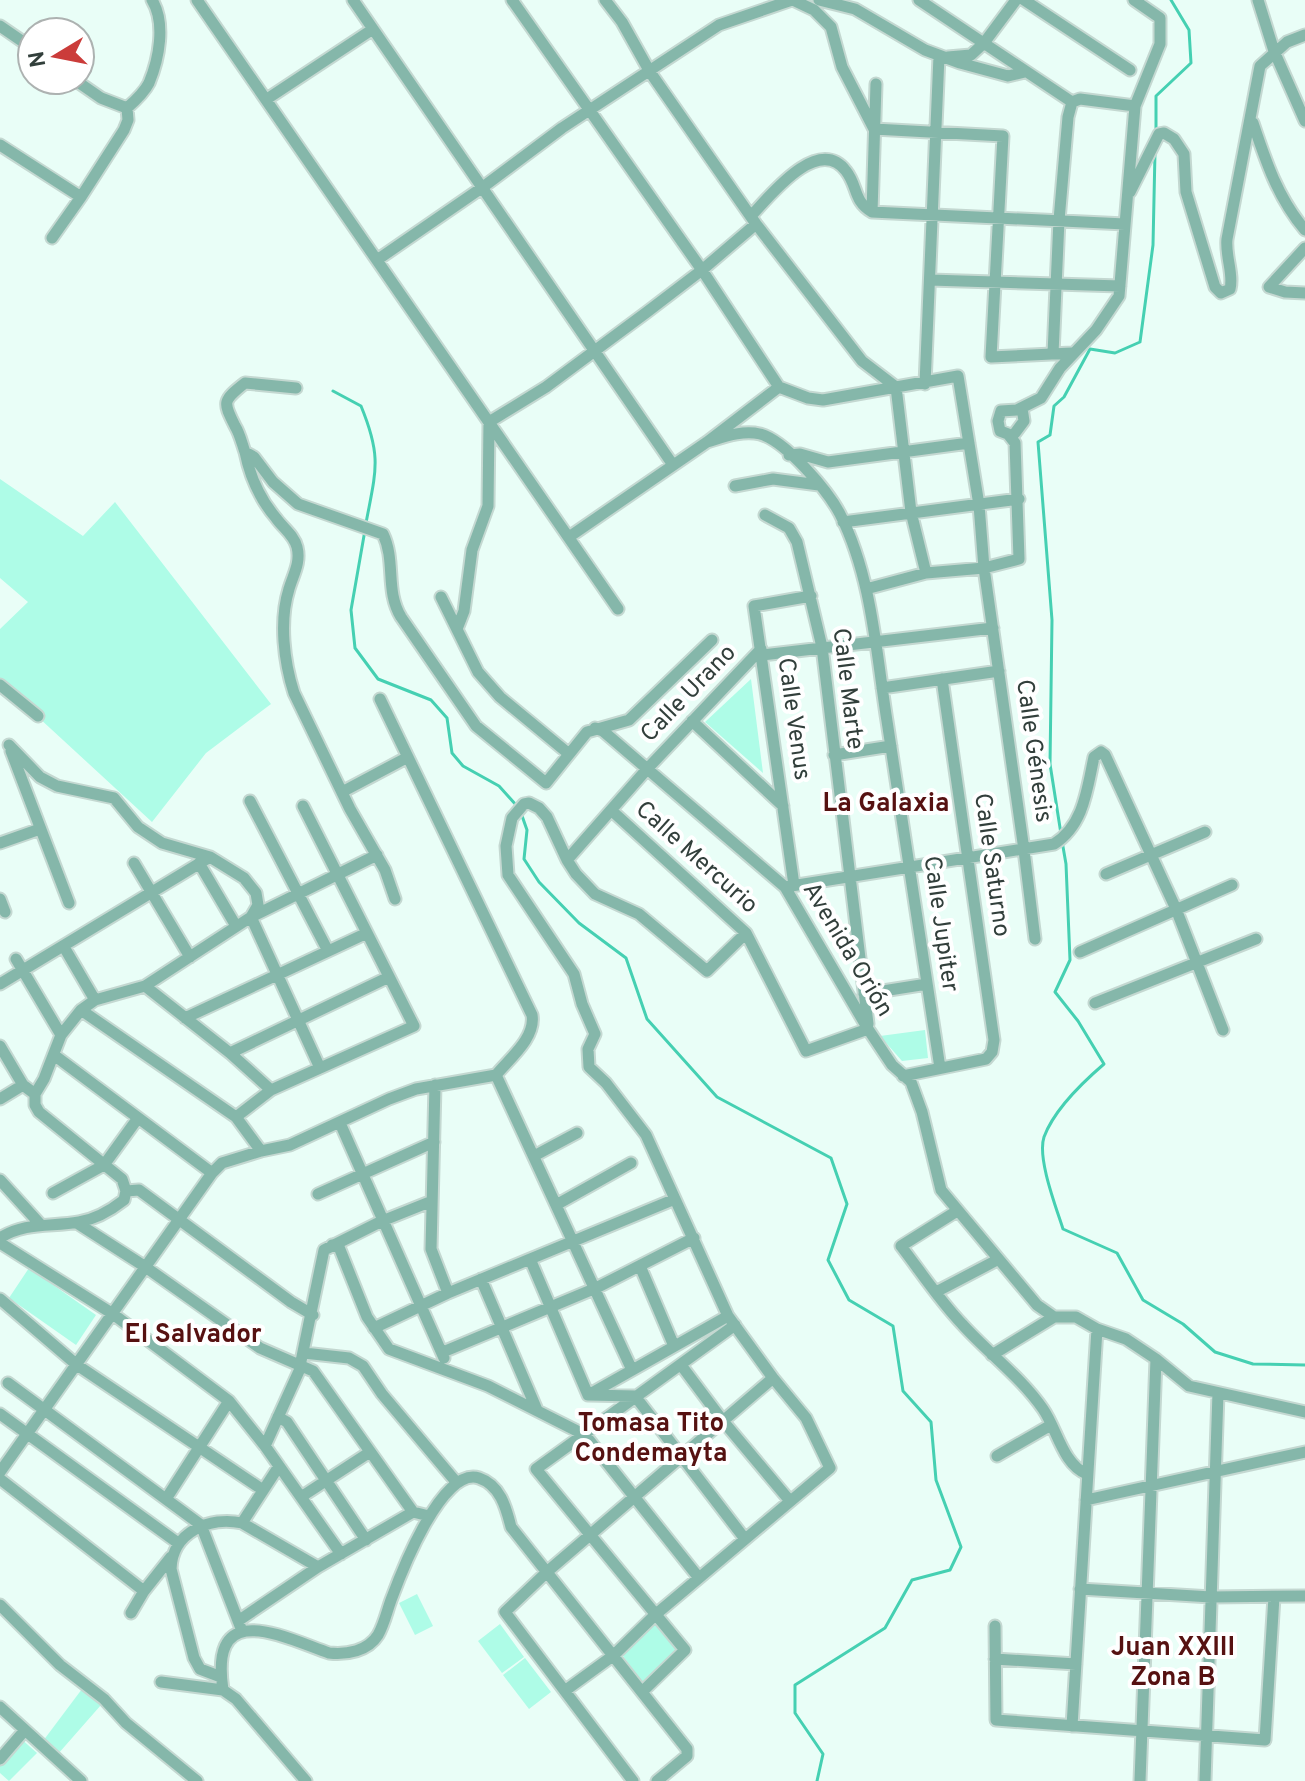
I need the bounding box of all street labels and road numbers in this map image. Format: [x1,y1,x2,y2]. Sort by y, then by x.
street label: Calle Marte [825,627,869,751]
street label: Calle Urano [635,639,743,749]
street label: Calle Venus [770,656,816,782]
street label: Calle Génesis [1008,678,1058,824]
street label: Calle Saturno [966,791,1016,939]
street label: Calle Mercurio [628,795,764,921]
street label: Calle Jupiter [916,854,964,994]
street label: Avenida Orión [795,877,899,1023]

